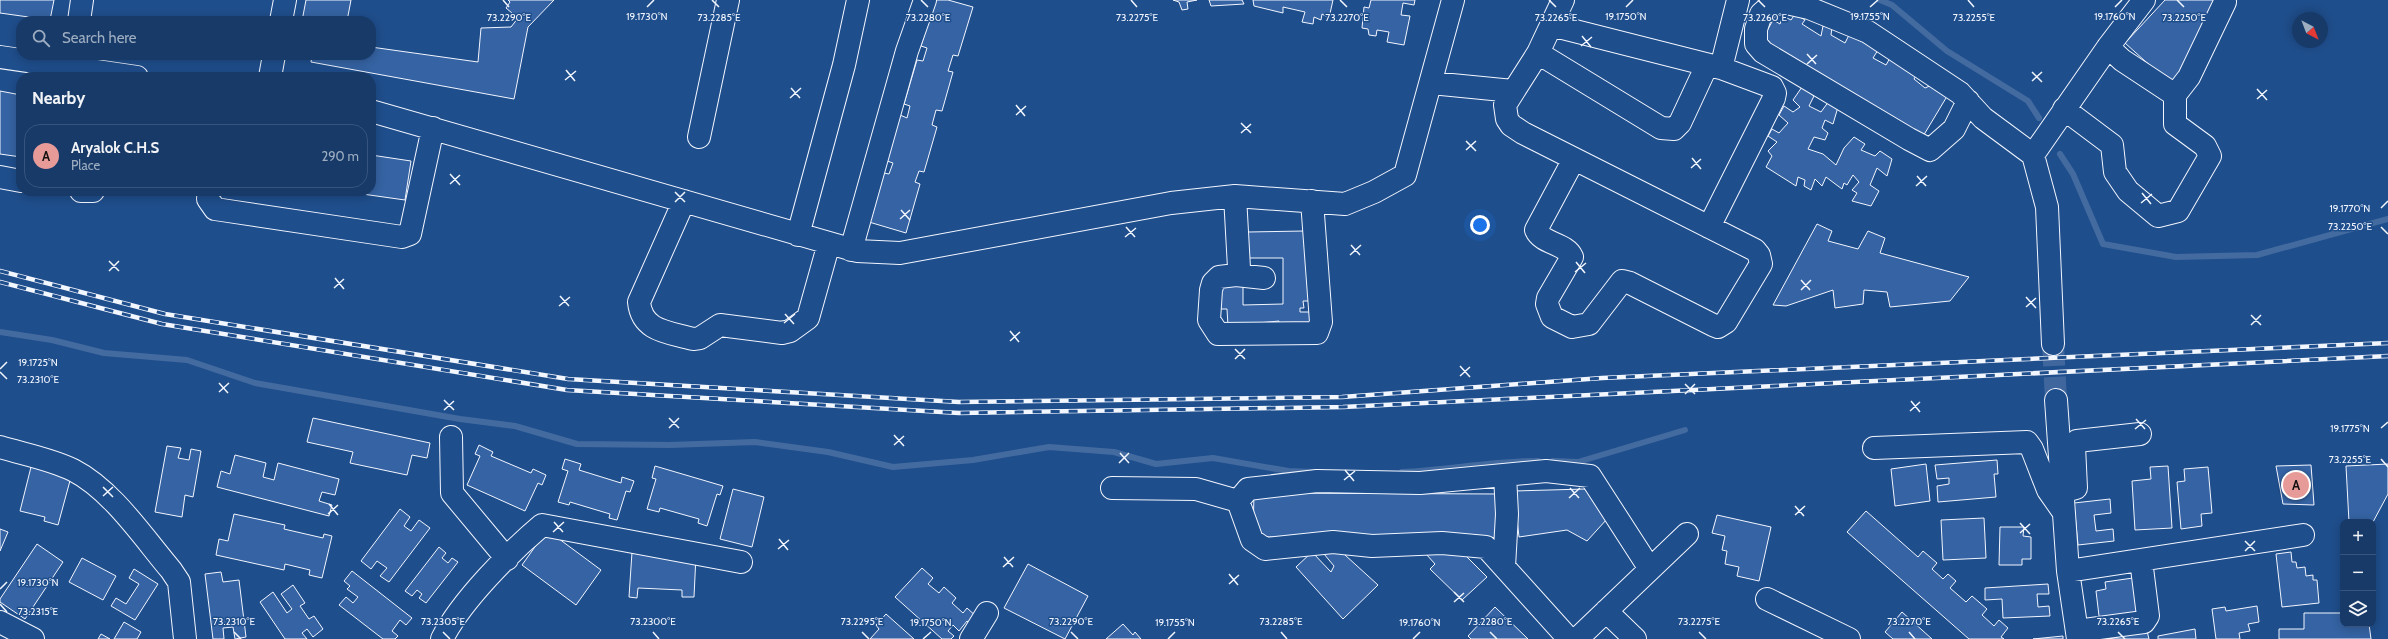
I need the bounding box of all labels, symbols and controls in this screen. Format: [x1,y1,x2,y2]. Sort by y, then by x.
text: 19.1730°N [626,10,668,23]
text: 19.1750°N [1605,10,1647,23]
text: 19.1755°N [1850,10,1890,23]
text: 19.1760°N [2094,10,2136,23]
text: 73.2290°E [487,11,532,24]
text: 73.2285°E [698,11,741,24]
text: 73.2280°E [906,11,951,24]
text: 73.2275°E [1116,11,1158,24]
text: 73.2270°E [1325,11,1369,24]
text: 73.2265°E [1535,11,1578,24]
text: 73.2260°E [1743,11,1788,24]
text: 73.2255°E [1953,11,1996,24]
text: 73.2250°E [2162,11,2206,24]
north arrow [2292,12,2328,48]
search box [16,16,376,60]
icon: search [30,27,52,49]
text: Search here [62,29,137,47]
text: Nearby [32,88,85,108]
text: Aryalok C.H.S [71,139,159,157]
text: A [42,148,50,164]
text: 290 m [321,148,359,164]
text: Place [71,157,100,173]
text: 19.1770°N [2330,202,2370,215]
your location [1470,215,1490,235]
text: 73.2250°E [2328,220,2372,233]
text: 19.1725°N [18,356,58,369]
text: 73.2310°E [17,373,59,386]
text: 19.1775°N [2330,422,2370,435]
text: 73.2255°E [2329,453,2372,466]
pin: A [2283,470,2309,500]
map controls [2340,519,2376,627]
button: + [2340,519,2376,555]
button: − [2340,555,2376,591]
text: 19.1730°N [17,576,59,589]
button: layers [2340,591,2376,627]
text: 73.2315°E [18,605,59,618]
text: 73.2310°E [213,615,255,628]
text: 73.2305°E [421,615,465,628]
text: 73.2300°E [630,615,676,628]
text: 73.2295°E [841,615,884,628]
text: 73.2290°E [1049,615,1094,628]
text: 73.2285°E [1260,615,1303,628]
text: 73.2280°E [1468,615,1513,628]
text: 73.2275°E [1678,615,1720,628]
text: 73.2270°E [1887,615,1931,628]
text: 73.2265°E [2097,615,2140,628]
text: 19.1750°N [910,616,952,629]
text: 19.1755°N [1155,616,1195,629]
text: 19.1760°N [1399,616,1441,629]

